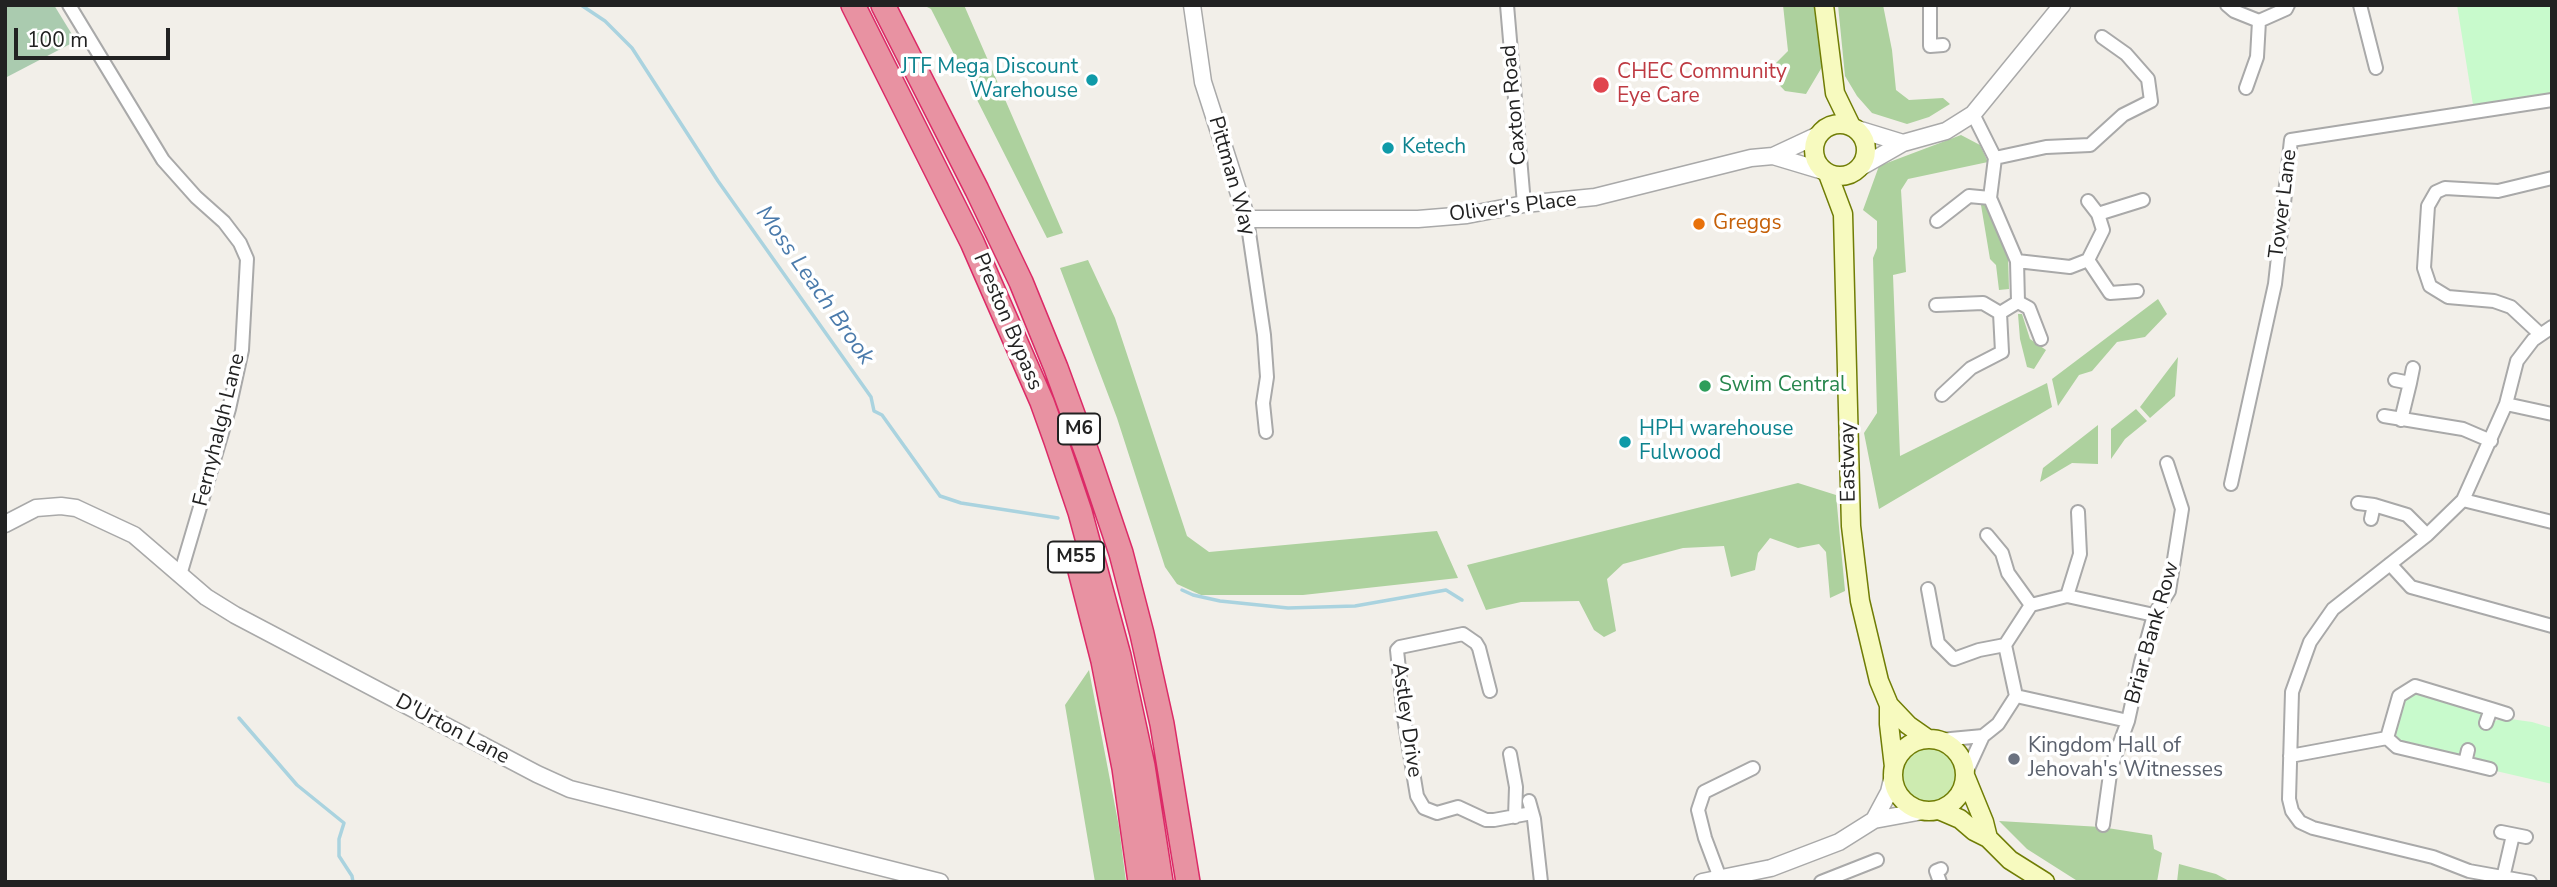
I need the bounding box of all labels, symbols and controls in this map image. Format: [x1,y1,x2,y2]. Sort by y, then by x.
scale bar [18,14,173,58]
text: 100 m [27,26,88,54]
street label: Caxton Road [1497,44,1533,166]
place label: JTF Mega Discount Warehouse [901,55,1078,105]
place label: CHEC Community Eye Care [1617,60,1787,110]
marker: JTF Mega Discount Warehouse [1084,72,1100,88]
marker: CHEC Community Eye Care [1591,75,1611,95]
street label: Pittman Way [1202,114,1260,238]
place label: Ketech [1402,135,1466,161]
marker: Ketech [1380,140,1396,156]
street label: Tower Lane [2265,148,2303,260]
street label: Oliver's Place [1448,188,1578,228]
water label: Moss Leach Brook [749,201,879,371]
place label: Greggs [1713,211,1782,237]
marker: Greggs [1691,216,1707,232]
street label: Preston Bypass [967,250,1047,394]
street label: Fernyhalgh Lane [189,351,251,509]
place label: Swim Central [1719,373,1846,399]
marker: Swim Central [1697,378,1713,394]
road number: M6 [1058,414,1100,444]
place label: HPH warehouse Fulwood [1639,417,1793,467]
street label: Eastway [1836,422,1862,502]
marker: HPH warehouse Fulwood [1617,434,1633,450]
road number: M55 [1048,542,1104,572]
street label: Briar Bank Row [2121,559,2185,707]
street label: Astley Drive [1385,661,1427,779]
street label: D'Urton Lane [391,689,513,771]
place label: Kingdom Hall of Jehovah's Witnesses [2028,734,2223,784]
marker: Kingdom Hall of Jehovah's Witnesses [2006,751,2022,767]

